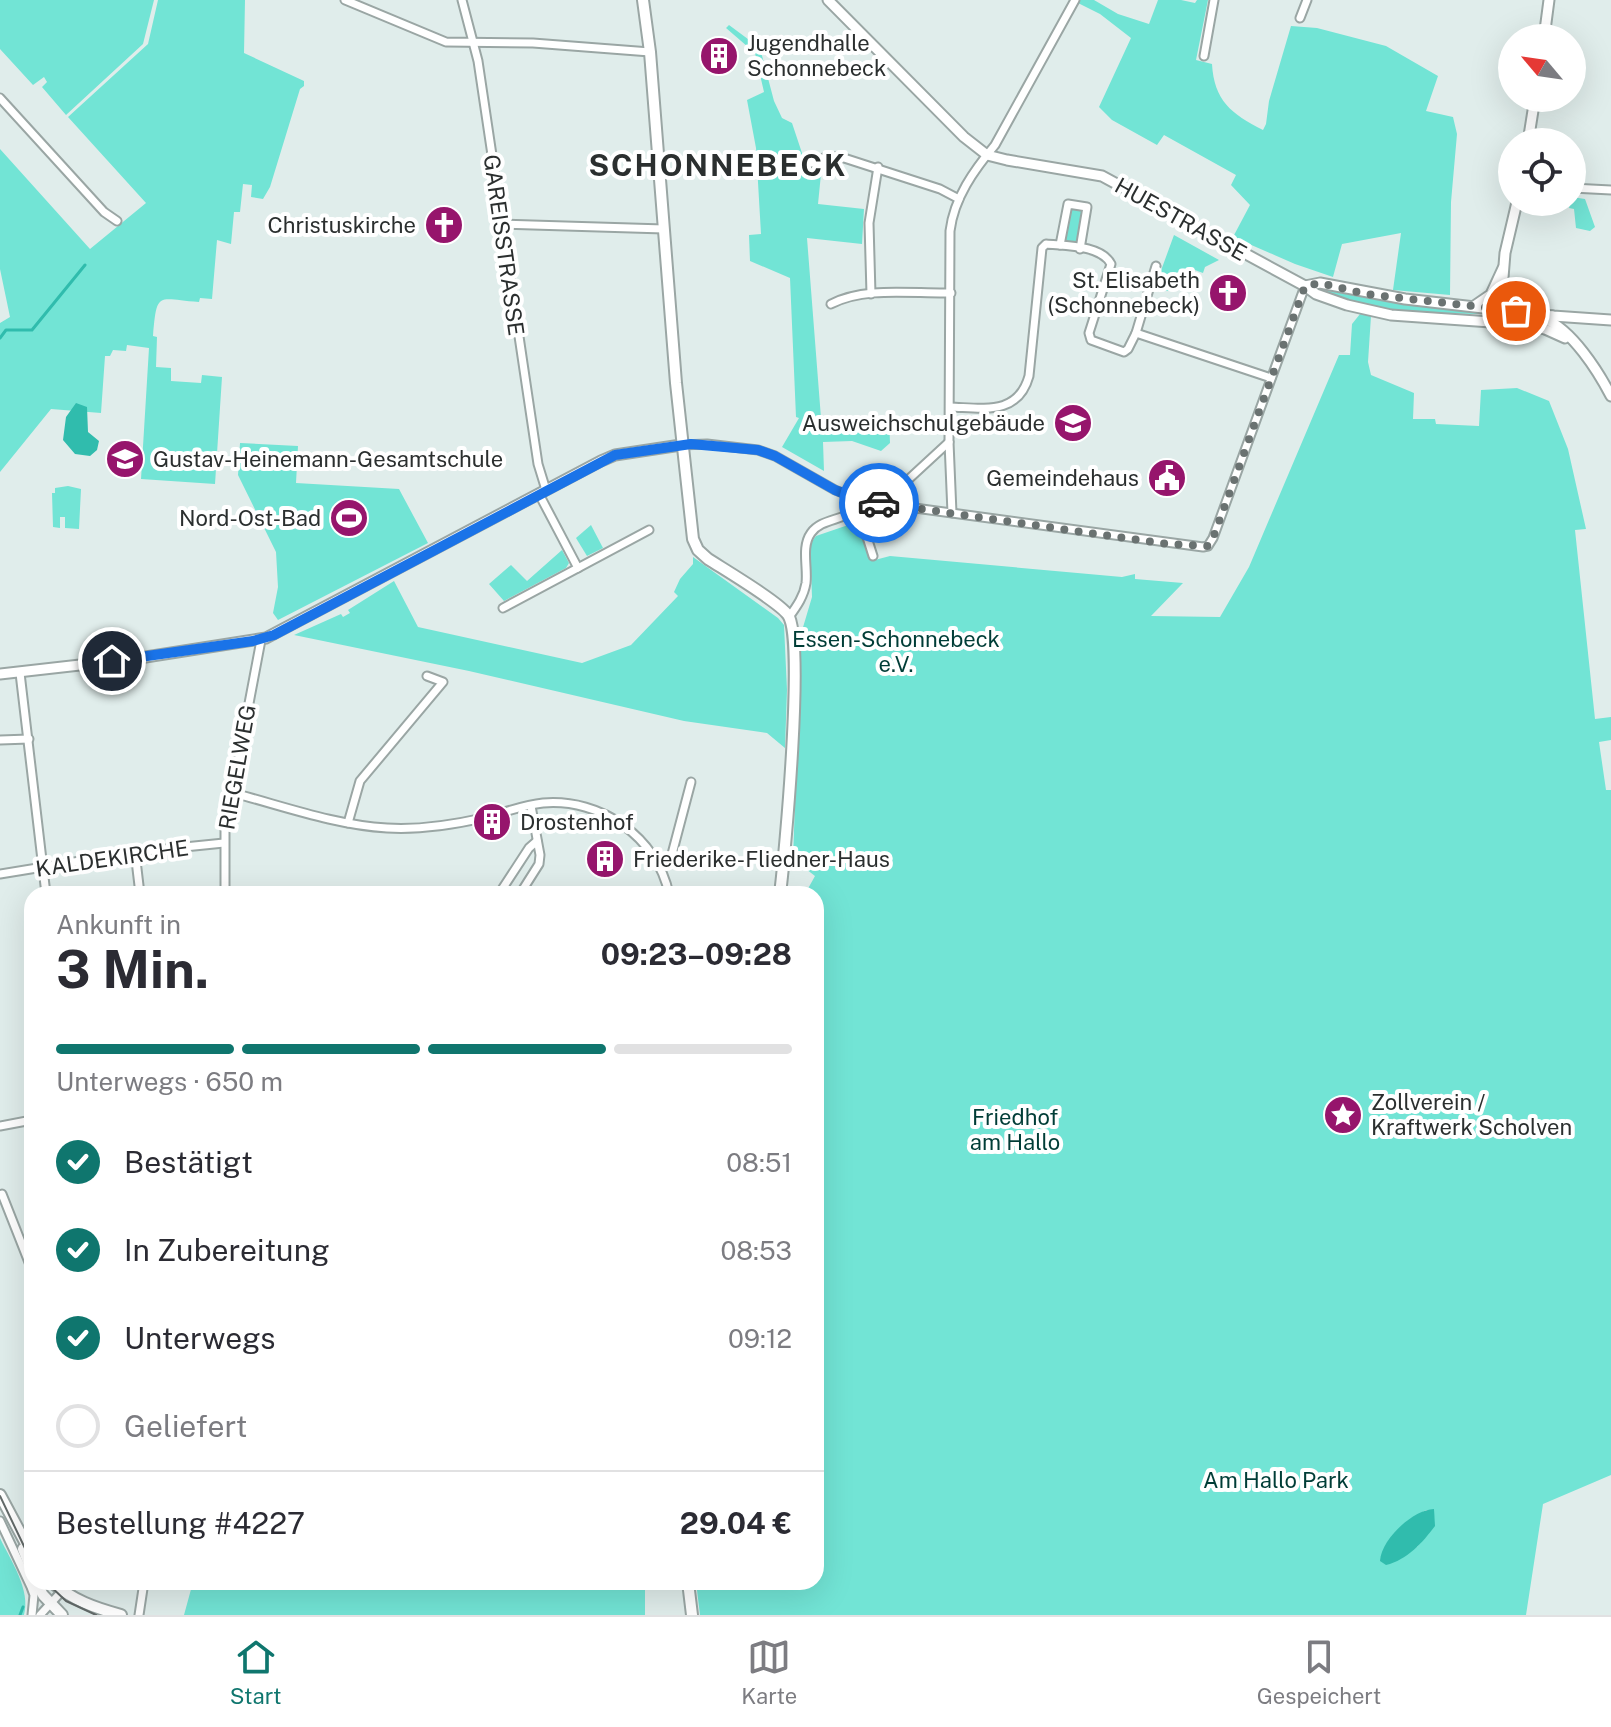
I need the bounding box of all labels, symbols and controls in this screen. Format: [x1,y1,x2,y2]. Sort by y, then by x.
north arrow [1498,24,1586,112]
map controls [1498,24,1586,216]
place label: Jugendhalle Schonnebeck [747,30,886,81]
building icon: Jugendhalle Schonnebeck [698,35,740,77]
button: locate [1498,128,1586,216]
district label: SCHONNEBECK [588,147,848,183]
street label: GAREISSTRASSE [478,153,530,337]
street label: HUESTRASSE [1111,172,1251,266]
church icon: Christuskirche [423,204,465,246]
place label: Christuskirche [268,212,416,238]
place label: St. Elisabeth (Schonnebeck) [1047,267,1200,318]
church icon: St. Elisabeth (Schonnebeck) [1207,272,1249,314]
pin [1482,277,1550,345]
icon: bag [1494,289,1538,333]
school or university icon: Ausweichschulgebäude [1052,402,1094,444]
place label: Ausweichschulgebäude [802,410,1045,436]
school or university icon: Gustav-Heinemann-Gesamtschule [104,438,146,480]
place label: Gustav-Heinemann-Gesamtschule [153,446,503,472]
public building icon: Gemeindehaus [1146,457,1188,499]
courier [839,463,919,543]
place label: Gemeindehaus [986,465,1139,491]
icon: car [857,481,901,525]
sports icon: Nord-Ost-Bad [328,497,370,539]
place label: Nord-Ost-Bad [179,505,321,531]
park label: Essen-Schonnebeck e.V. [792,626,1000,677]
pin [78,627,146,695]
icon: home [90,639,134,683]
street label: RIEGELWEG [213,702,261,832]
building icon: Drostenhof [471,801,513,843]
place label: Drostenhof [520,809,634,835]
street label: KALDEKIRCHE [34,834,190,882]
building icon: Friederike-Fliedner-Haus [584,838,626,880]
place label: Friederike-Fliedner-Haus [633,846,890,872]
text: Ankunft in [56,909,181,940]
text: 09:23–09:28 [601,936,792,972]
text: 3 Min. [56,939,209,1000]
text: Unterwegs · 650 m [56,1066,283,1097]
place label: Zollverein / Kraftwerk Scholven [1371,1089,1572,1140]
place icon: Zollverein / Kraftwerk Scholven [1322,1094,1364,1136]
park label: Friedhof am Hallo [970,1104,1060,1155]
icon: check [56,1140,100,1184]
text: Bestätigt [124,1144,253,1180]
text: 08:51 [726,1147,792,1178]
icon: check [56,1228,100,1272]
text: In Zubereitung [124,1232,330,1268]
text: 08:53 [721,1235,792,1266]
icon: check [56,1316,100,1360]
text: Unterwegs [124,1320,275,1356]
text: 09:12 [728,1323,792,1354]
text: Geliefert [124,1408,247,1444]
park label: Am Hallo Park [1203,1467,1349,1493]
text: Bestellung #4227 [56,1505,305,1541]
text: 29.04 € [680,1505,792,1541]
tab: Start [230,1635,282,1709]
tab: Karte [741,1635,797,1709]
tab: Gespeichert [1257,1635,1381,1709]

